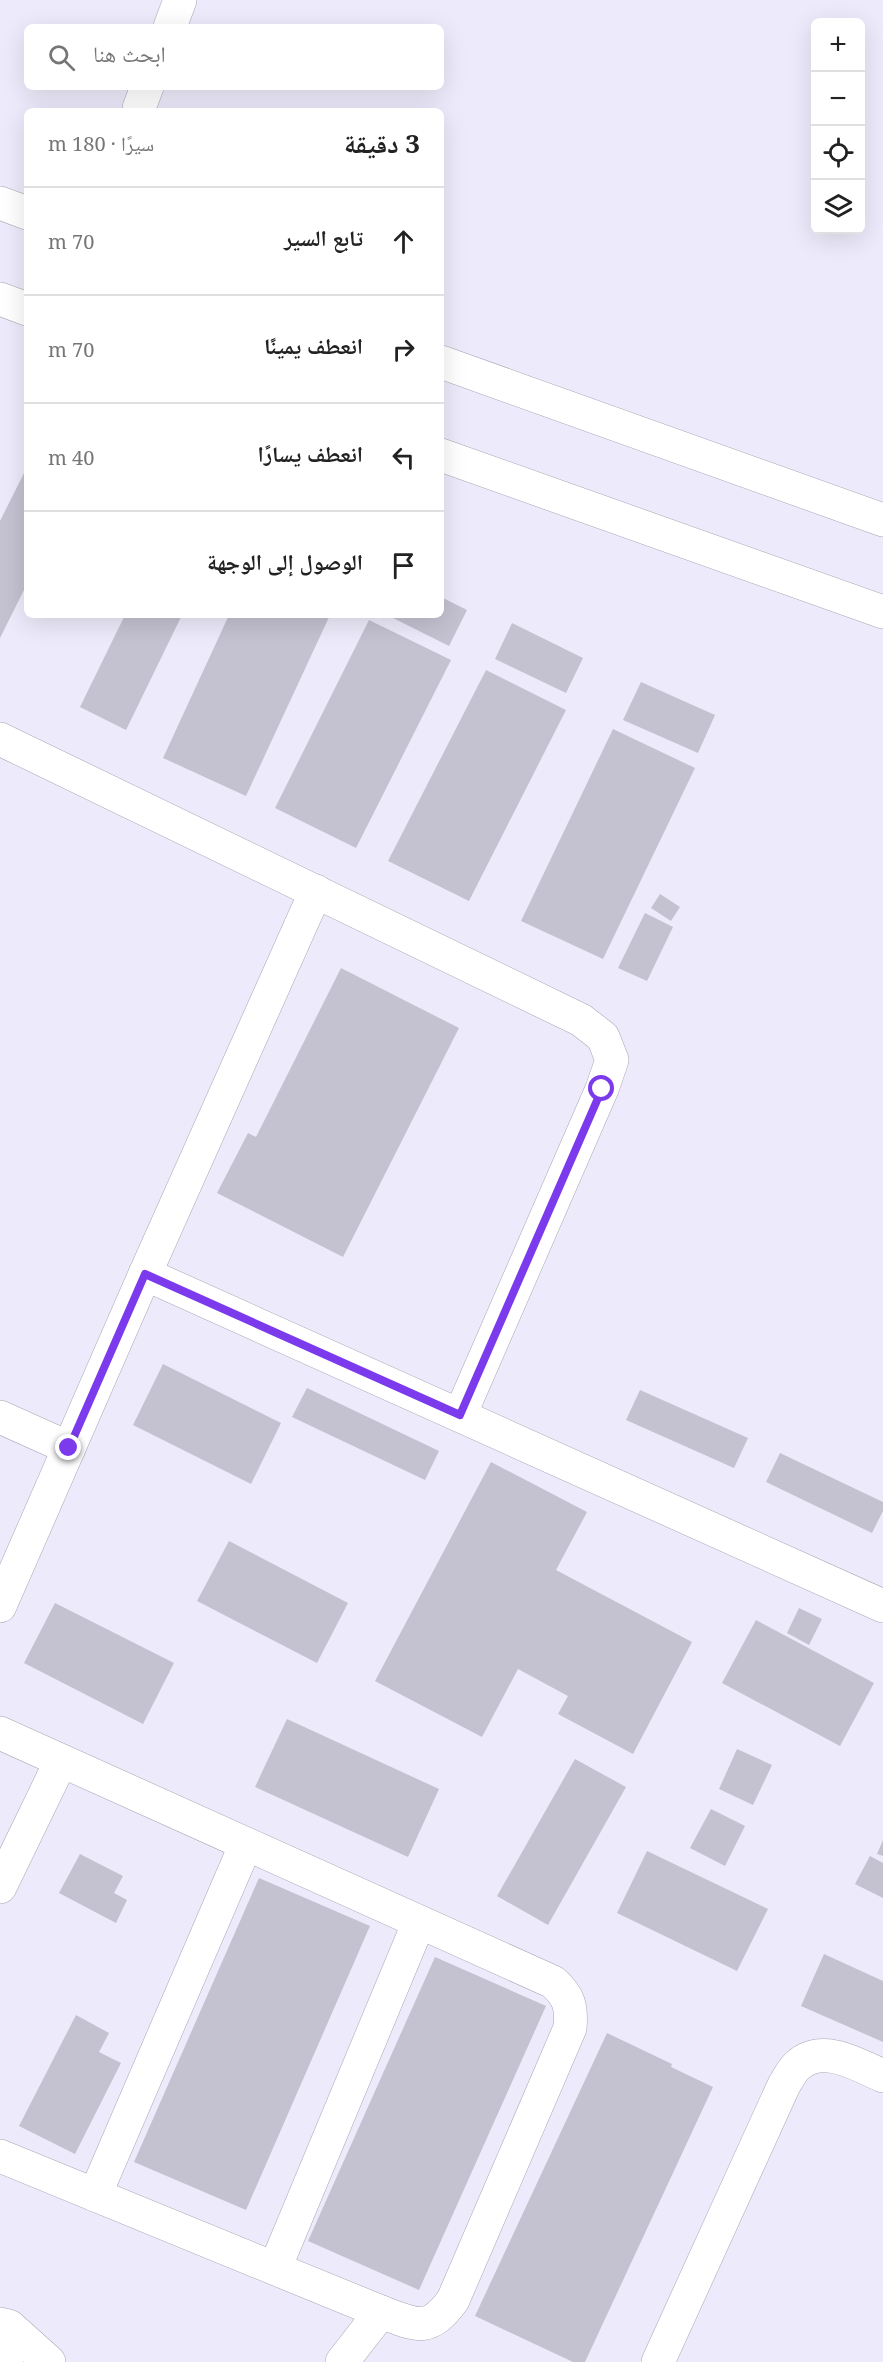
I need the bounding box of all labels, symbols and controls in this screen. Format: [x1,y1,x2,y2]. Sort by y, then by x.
map controls [811,18,865,234]
button: + [811,18,865,72]
search box [24,24,444,90]
text: ابحث هنا [93,38,166,68]
icon: search [45,41,78,74]
button: − [811,72,865,126]
text: 3 دقيقة [344,125,420,161]
button: locate [811,126,865,180]
text: سيرًا · 180 m [48,130,154,157]
button: layers [811,180,865,234]
text: تابع السير [284,222,363,252]
icon: ahead [387,225,420,258]
text: 70 m [48,228,94,255]
text: انعطف يمينًا [264,330,363,360]
icon: right [387,333,420,366]
text: 70 m [48,336,94,363]
text: انعطف يسارًا [258,438,363,468]
icon: left [387,441,420,474]
text: 40 m [48,444,94,471]
text: الوصول إلى الوجهة [207,546,363,576]
icon: arrive [387,549,420,582]
route start [588,1075,614,1101]
route end [55,1434,81,1460]

